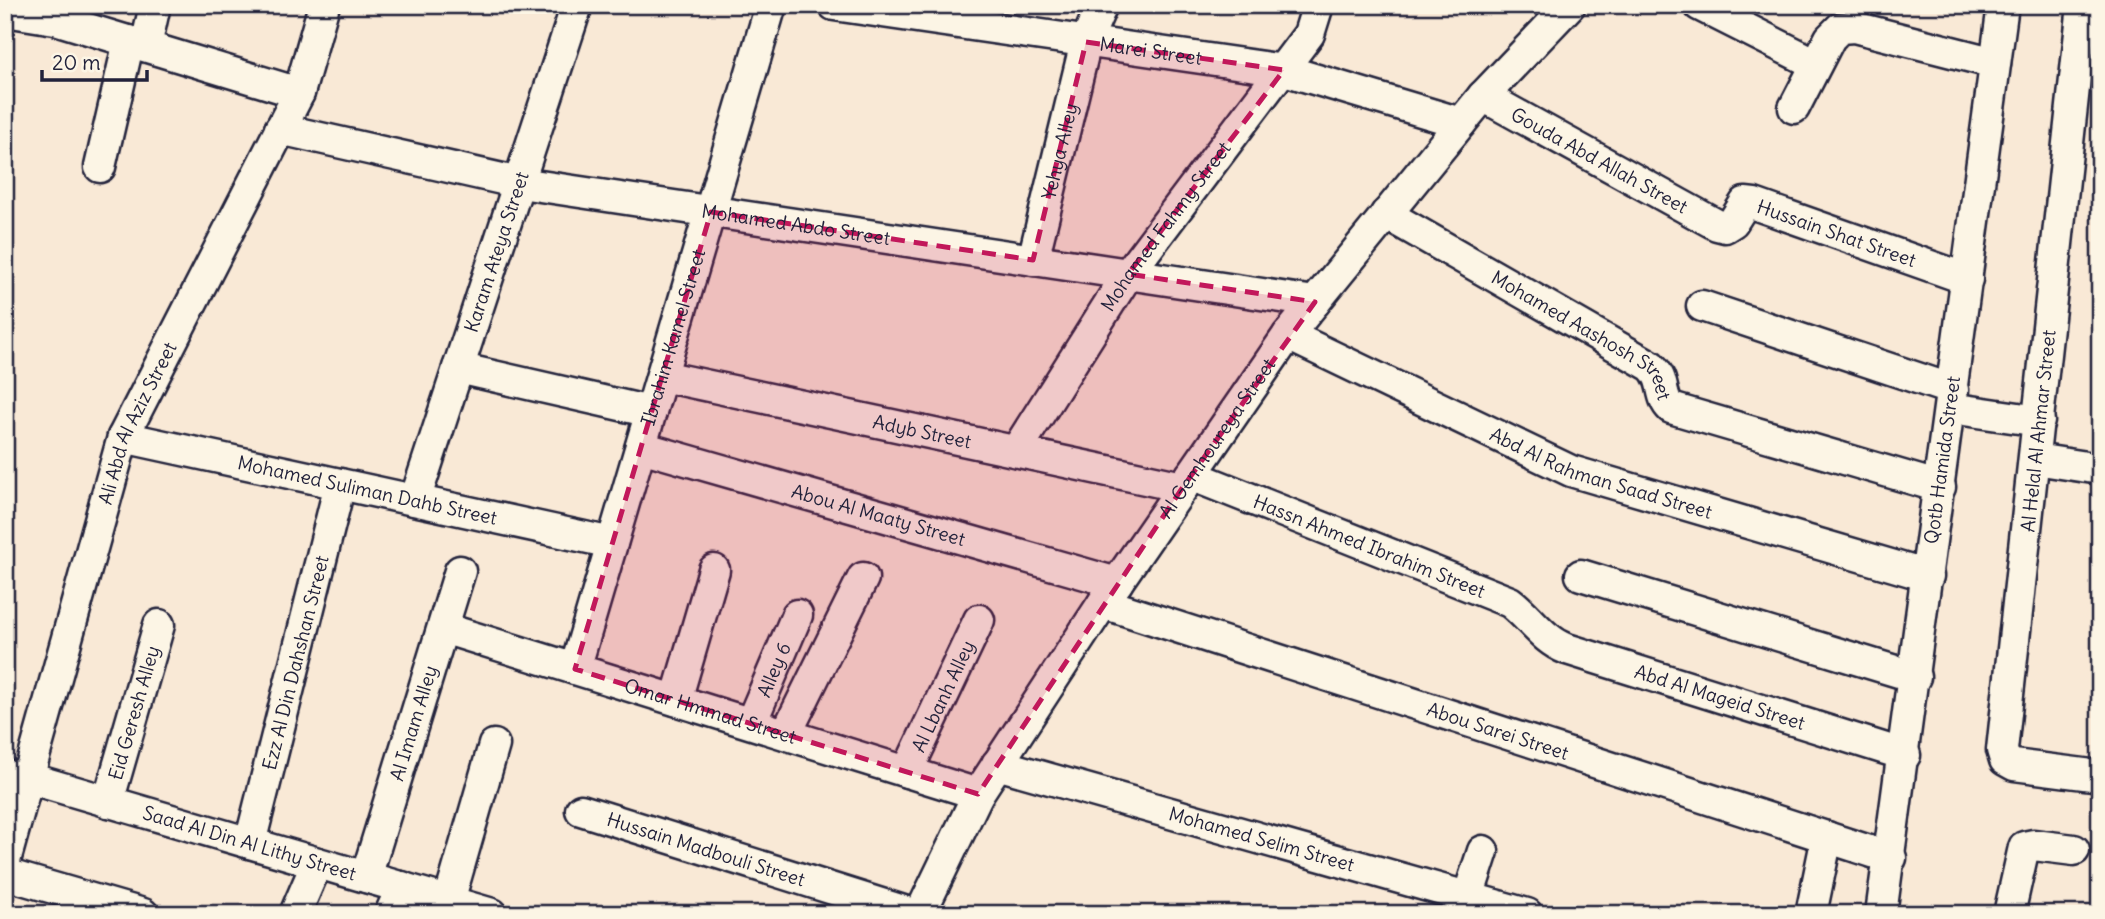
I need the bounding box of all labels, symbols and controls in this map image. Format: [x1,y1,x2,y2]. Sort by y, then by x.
street label: Marei Street [1098,31,1203,70]
scale bar [42,38,147,82]
text: 20 m [52,49,101,76]
street label: Yehya Alley [1036,101,1083,202]
street label: Gouda Abd Allah Street [1507,102,1692,219]
street label: Mohamed Fahmy Street [1095,137,1236,316]
street label: Karam Ateya Street [459,169,534,335]
street label: Hussain Shat Street [1754,194,1919,272]
street label: Mohamed Abdo Street [700,198,892,250]
street label: Ibrahim Kamel Street [636,246,710,428]
street label: Mohamed Aashosh Street [1487,265,1677,403]
street label: Al Helal Al Ahmar Street [2015,329,2061,533]
street label: Ali Abd Al Aziz Street [93,338,182,507]
street label: Al Gemhoureya Street [1153,354,1280,523]
street label: Qotb Hamida Street [1919,375,1965,545]
street label: Adyb Street [871,409,974,454]
street label: Abd Al Rahman Saad Street [1486,422,1715,524]
street label: Mohamed Suliman Dahb Street [235,450,499,530]
street label: Abou Al Maaty Street [789,479,968,551]
street label: Hassn Ahmed Ibrahim Street [1250,489,1489,603]
street label: Ezz Al Din Dahshan Street [257,553,334,772]
street label: Al Lbanh Alley [906,636,980,756]
street label: Alley 6 [751,639,796,701]
street label: Eid Geresh Alley [103,643,164,783]
street label: Abd Al Mageid Street [1632,659,1808,735]
street label: Al Imam Alley [384,662,442,784]
street label: Omar Hmmad Street [621,673,799,749]
street label: Abou Sarei Street [1424,697,1572,765]
street label: Saad Al Din Al Lithy Street [140,800,359,886]
street label: Mohamed Selim Street [1166,801,1357,877]
street label: Hussain Madbouli Street [604,807,808,891]

